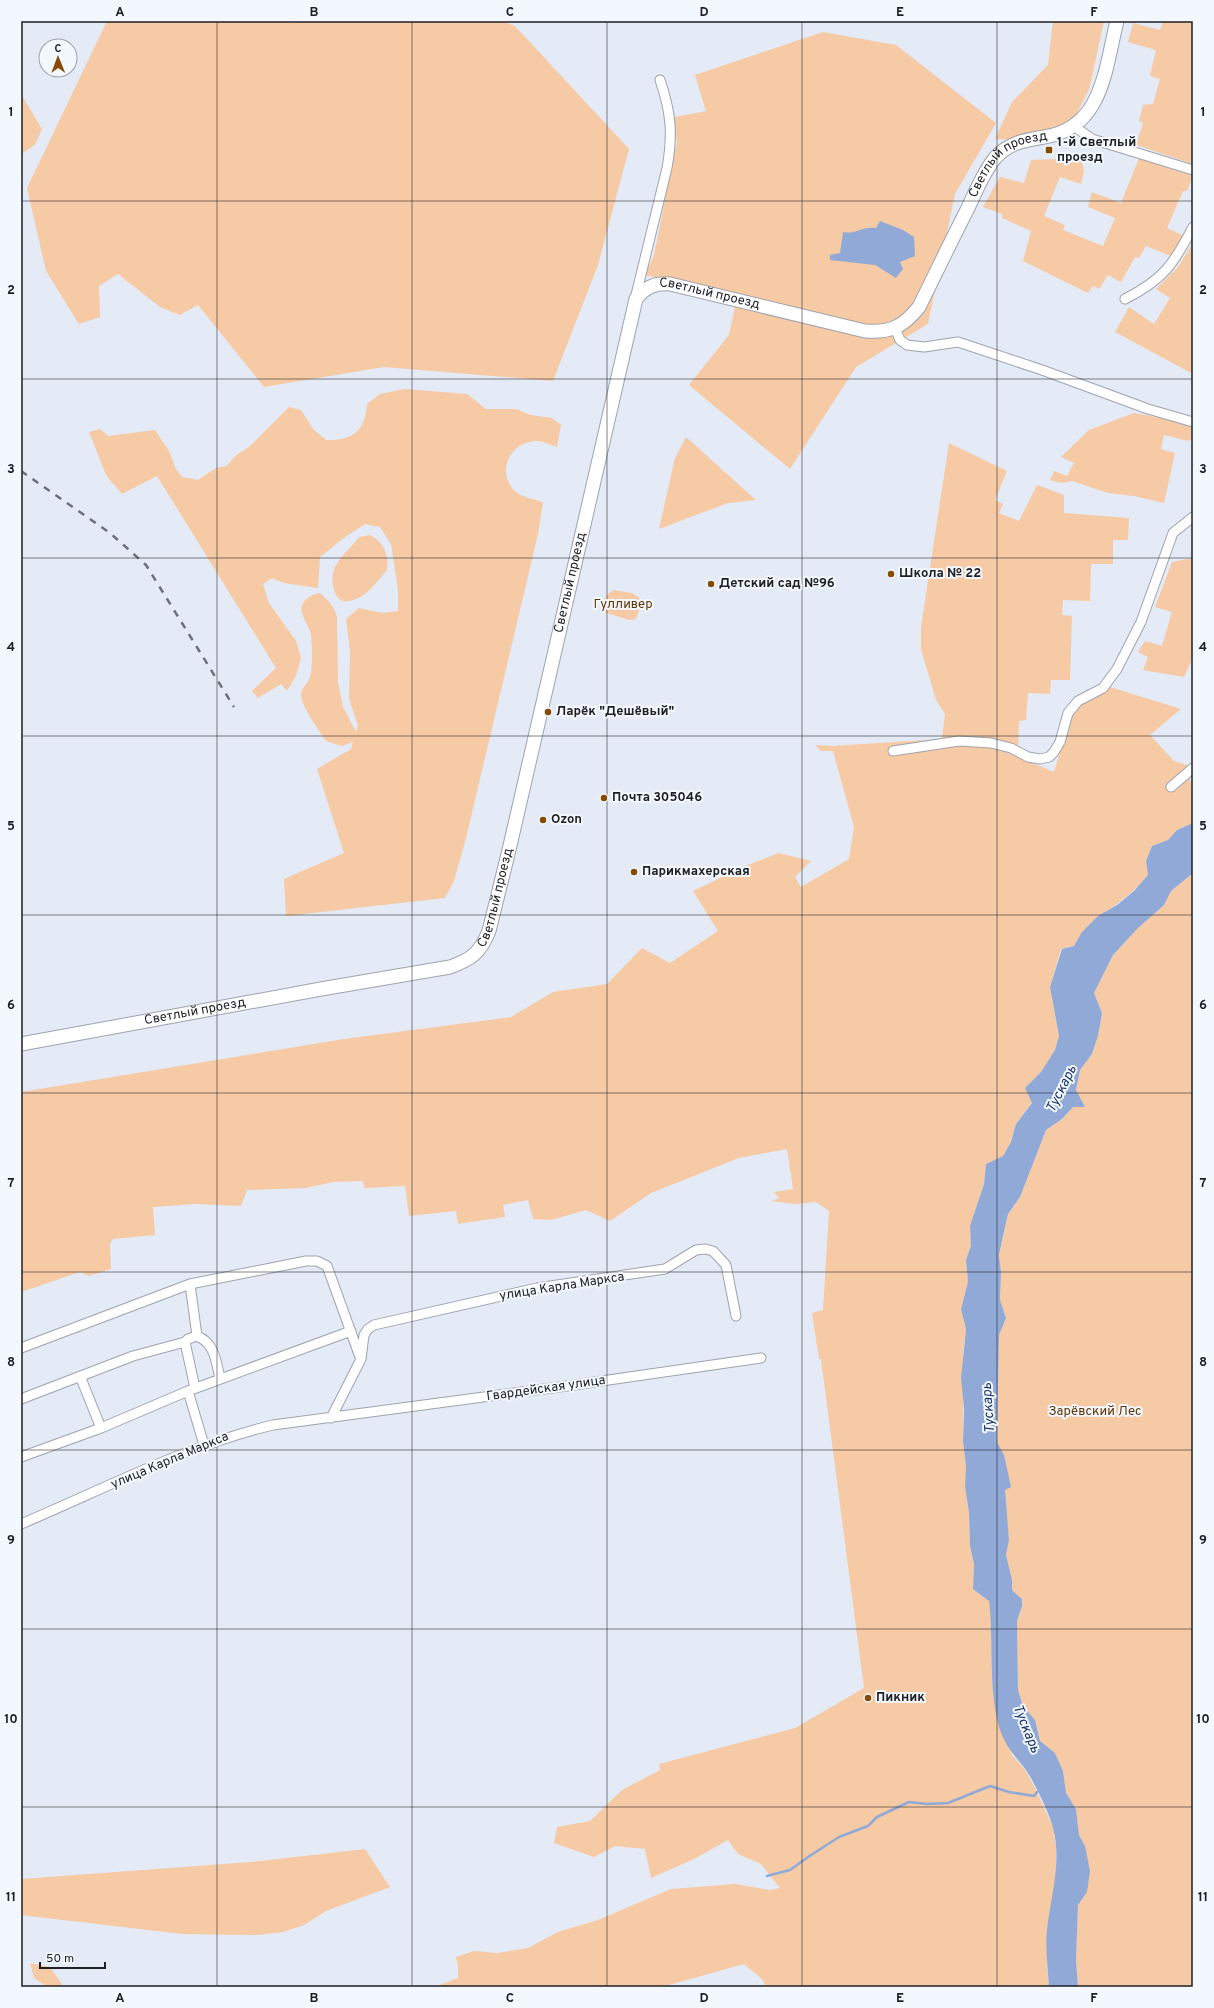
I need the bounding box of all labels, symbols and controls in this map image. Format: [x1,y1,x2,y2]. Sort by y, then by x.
text: A [115,5,125,21]
text: B [310,5,319,21]
text: C [506,5,514,21]
text: D [699,5,709,21]
text: E [896,5,904,21]
text: F [1090,5,1098,21]
north arrow [38,38,78,78]
text: С [54,42,61,56]
text: 1 [8,105,14,121]
text: 1 [1200,105,1206,121]
street label: Светлый проезд [966,129,1049,200]
place label: 1-й Светлый проезд [1057,135,1136,166]
marker: 1-й Светлый проезд [1044,145,1054,155]
street label: Светлый проезд [659,276,762,313]
text: 2 [7,283,15,299]
text: 2 [1199,283,1207,299]
text: 3 [7,462,15,478]
text: 3 [1199,462,1207,478]
street label: Светлый проезд [551,530,590,635]
place label: Школа № 22 [899,566,981,582]
marker: Школа № 22 [886,569,896,579]
place label: Детский сад №96 [719,576,835,592]
marker: Детский сад №96 [706,579,716,589]
park label: Гулливер [593,597,653,613]
text: 4 [7,640,15,656]
text: 4 [1199,640,1207,656]
place label: Ларёк "Дешёвый" [556,704,675,720]
marker: Ларёк "Дешёвый" [543,707,553,717]
place label: Почта 305046 [612,790,702,806]
marker: Почта 305046 [599,793,609,803]
place label: Ozon [551,812,582,828]
marker: Ozon [538,815,548,825]
text: 5 [7,819,15,835]
text: 5 [1199,819,1207,835]
street label: Светлый проезд [474,846,517,951]
place label: Парикмахерская [642,864,750,880]
marker: Парикмахерская [629,867,639,877]
street label: Светлый проезд [143,995,247,1029]
text: 6 [7,998,15,1014]
text: 6 [1199,998,1207,1014]
water label: Тускарь [1043,1063,1081,1115]
text: 7 [8,1176,15,1192]
text: 7 [1200,1176,1207,1192]
street label: улица Карла Маркса [498,1269,626,1305]
text: 8 [7,1355,15,1371]
text: 8 [1199,1355,1207,1371]
street label: Гвардейская улица [486,1373,606,1405]
water label: Тускарь [979,1382,999,1434]
park label: Зарёвский Лес [1048,1404,1142,1420]
street label: улица Карла Маркса [109,1429,231,1493]
text: 9 [7,1533,15,1549]
text: 9 [1199,1533,1207,1549]
place label: Пикник [876,1690,925,1706]
marker: Пикник [863,1693,873,1703]
water label: Тускарь [1009,1702,1043,1756]
text: 10 [4,1712,18,1728]
text: 10 [1196,1712,1210,1728]
text: 11 [6,1890,16,1906]
text: 11 [1198,1890,1208,1906]
scale bar [40,1944,105,1970]
text: 50 m [46,1951,74,1967]
text: A [115,1991,125,2007]
text: B [310,1991,319,2007]
text: C [506,1991,514,2007]
text: D [699,1991,709,2007]
text: E [896,1991,904,2007]
text: F [1090,1991,1098,2007]

